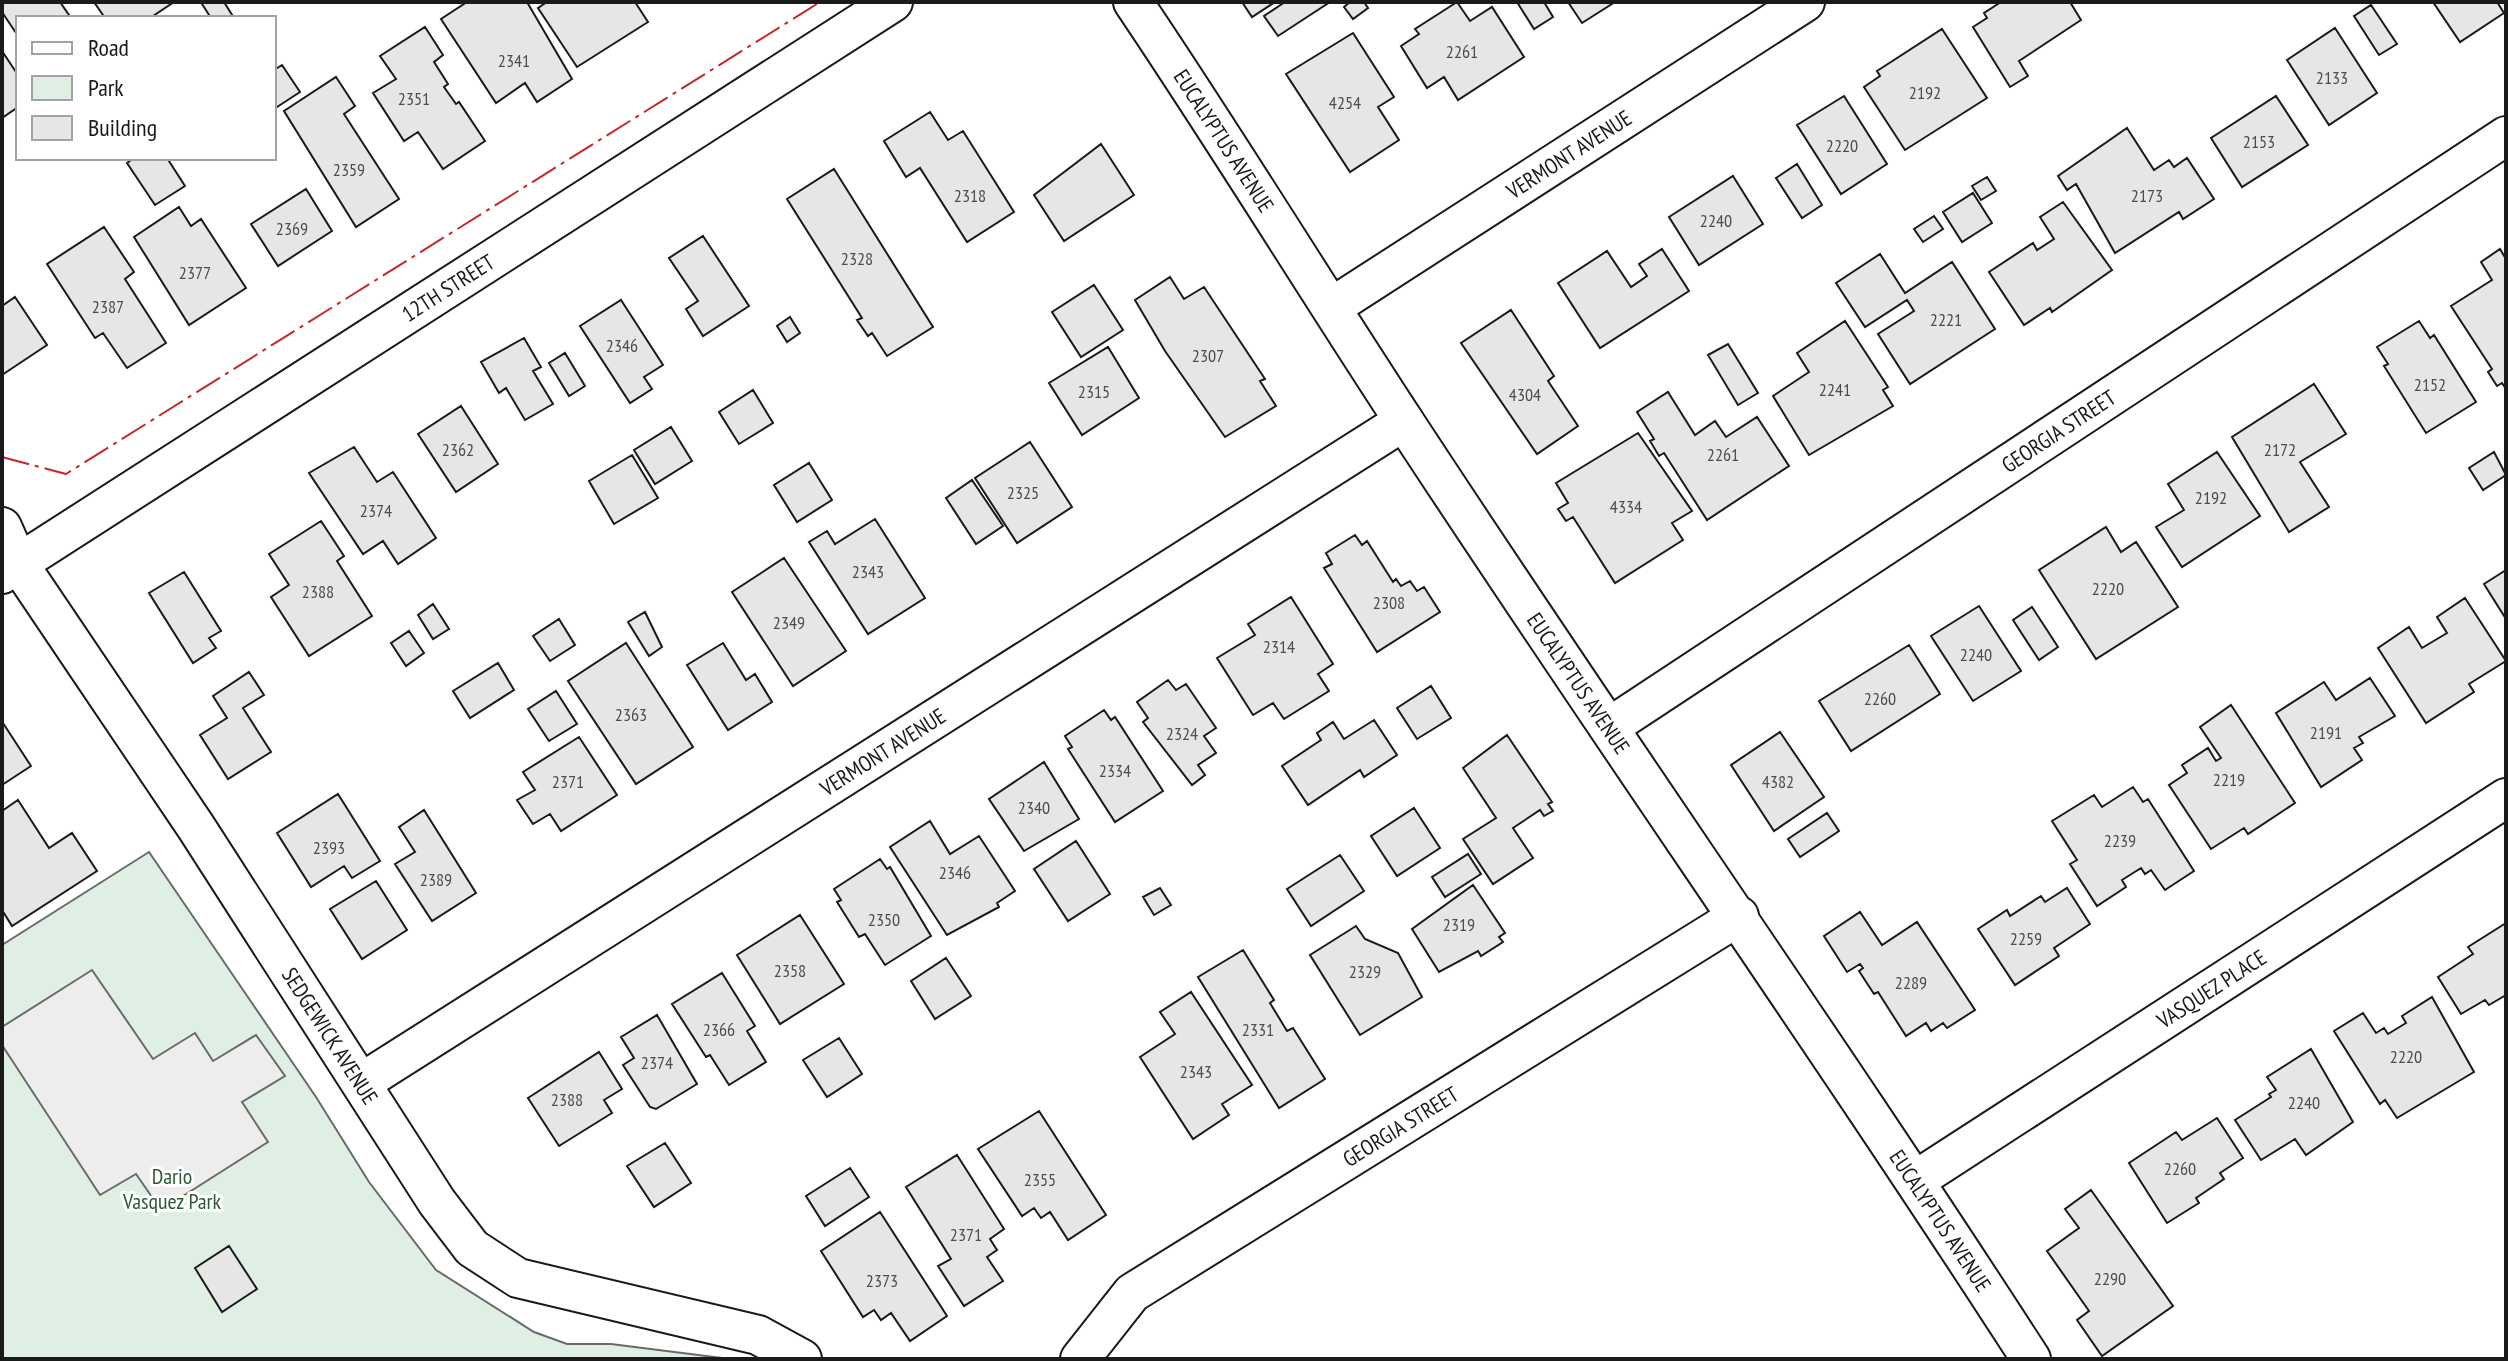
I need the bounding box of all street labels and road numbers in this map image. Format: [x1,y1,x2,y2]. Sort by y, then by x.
street label: EUCALYPTUS AVENUE [1168,64,1280,218]
street label: VERMONT AVENUE [1500,104,1637,205]
street label: 12TH STREET [396,248,500,328]
street label: GEORGIA STREET [1996,383,2121,479]
street label: EUCALYPTUS AVENUE [1521,607,1636,759]
street label: VERMONT AVENUE [814,702,951,803]
street label: VASQUEZ PLACE [2151,943,2271,1035]
street label: SEDGEWICK AVENUE [276,962,384,1109]
street label: GEORGIA STREET [1337,1080,1464,1173]
street label: EUCALYPTUS AVENUE [1883,1144,1997,1297]

